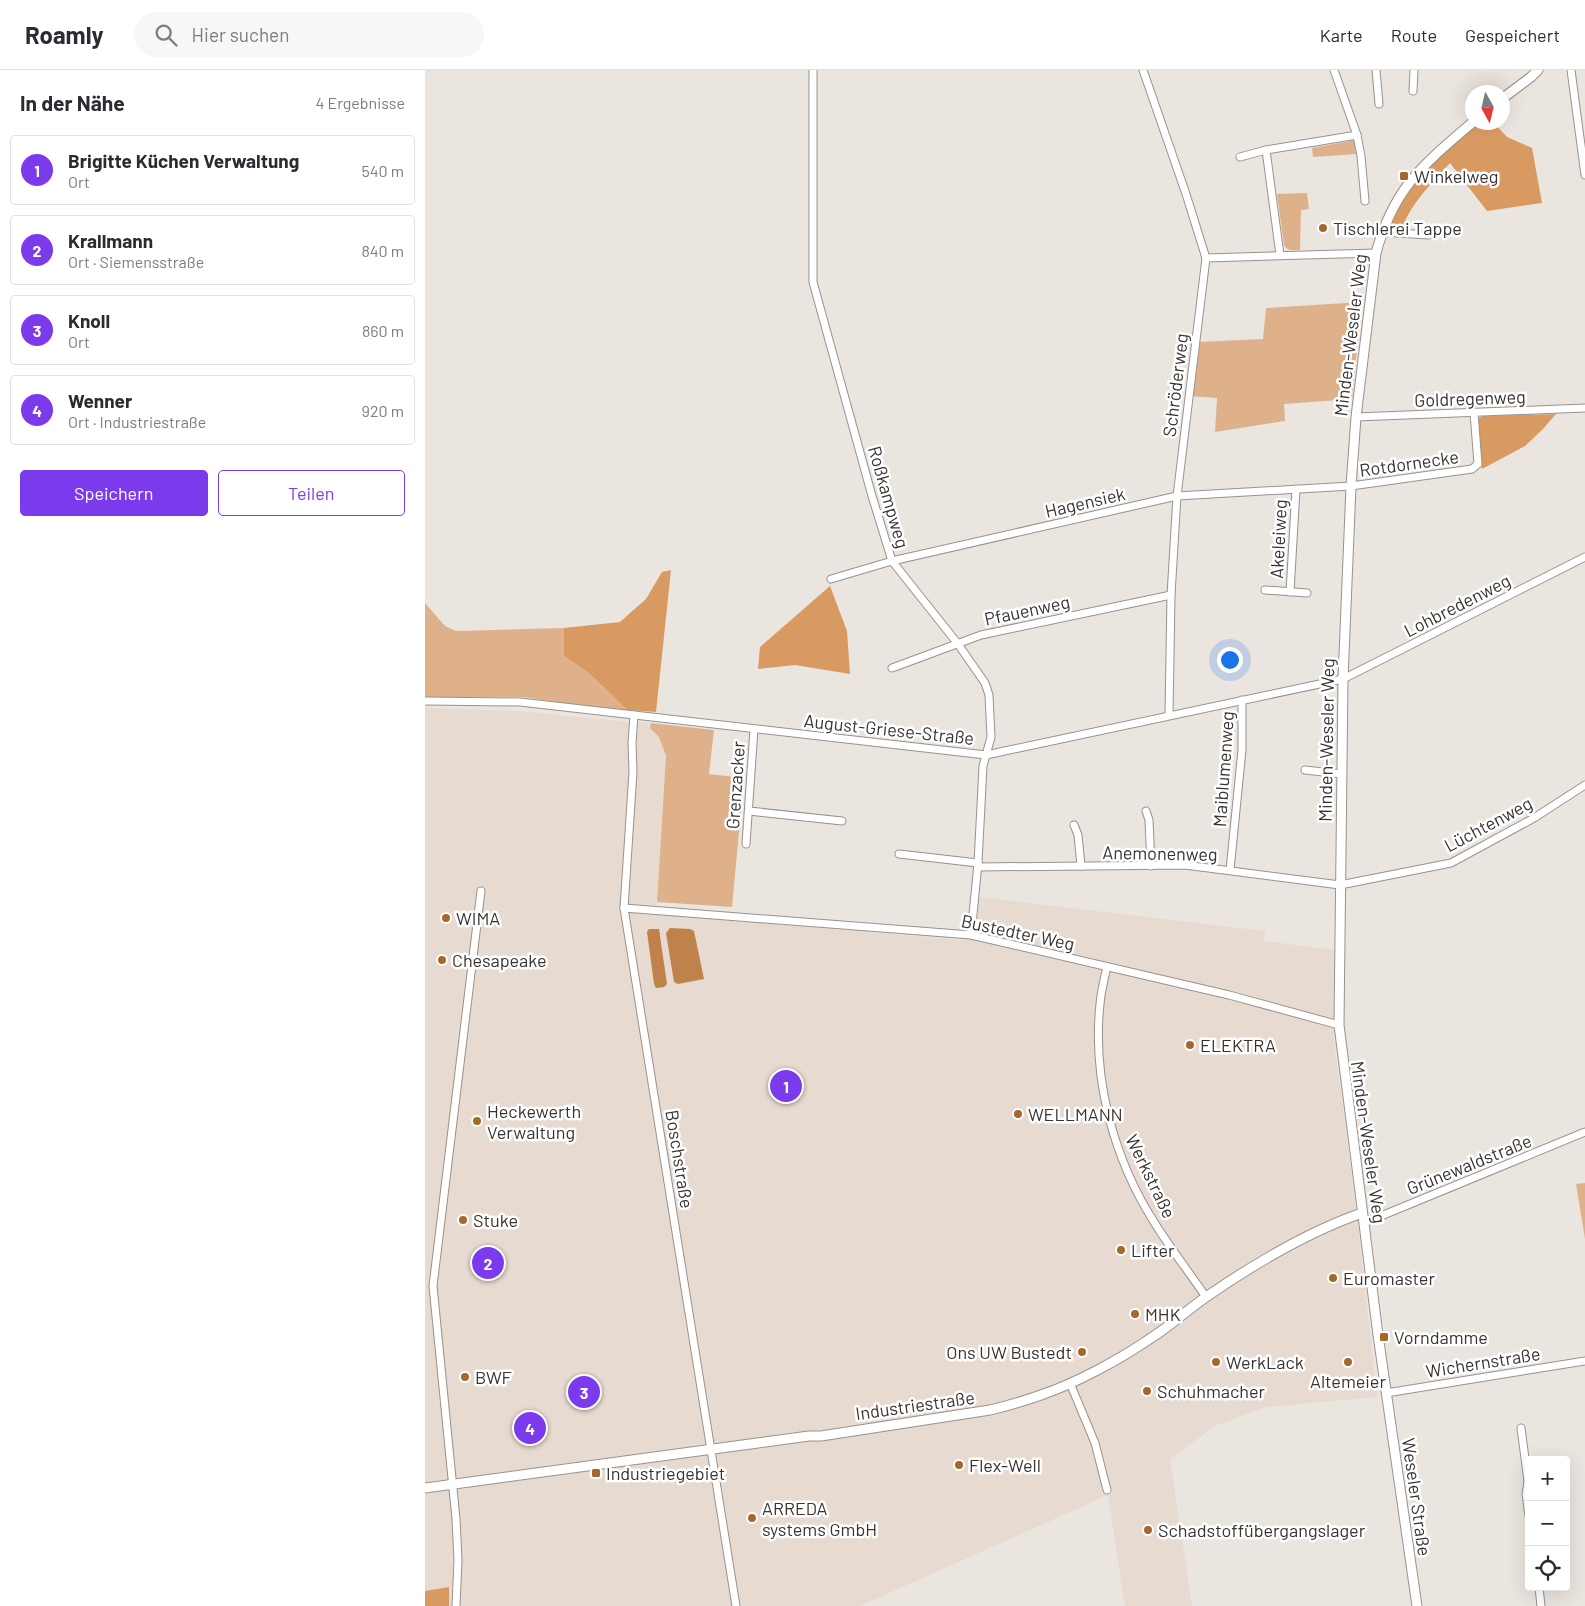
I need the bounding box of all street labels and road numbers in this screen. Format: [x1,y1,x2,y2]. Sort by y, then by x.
street label: Minden-Weseler Weg [1329,252,1371,418]
street label: Schröderweg [1158,332,1192,438]
street label: Goldregenweg [1414,385,1526,411]
street label: Roßkampweg [864,443,914,551]
street label: Rotdornecke [1358,445,1460,481]
street label: Hagensiek [1043,482,1127,522]
street label: Akeleiweg [1265,499,1291,579]
street label: Lohbredenweg [1400,569,1514,641]
street label: Pfauenweg [982,590,1072,630]
street label: Minden-Weseler Weg [1314,658,1338,822]
street label: August-Griese-Straße [803,709,975,749]
street label: Maiblumenweg [1208,710,1238,828]
street label: Grenzacker [721,740,749,830]
street label: Lüchtenweg [1440,792,1536,856]
street label: Anemonenweg [1102,841,1218,865]
street label: Bustedter Weg [959,909,1077,955]
street label: Minden-Weseler Weg [1347,1059,1391,1225]
street label: Boschstraße [661,1108,699,1210]
street label: Grünewaldstraße [1403,1129,1535,1199]
street label: Werkstraße [1121,1130,1181,1222]
street label: Wichernstraße [1424,1342,1542,1382]
street label: Industriestraße [854,1386,976,1424]
street label: Weseler Straße [1398,1437,1436,1557]

